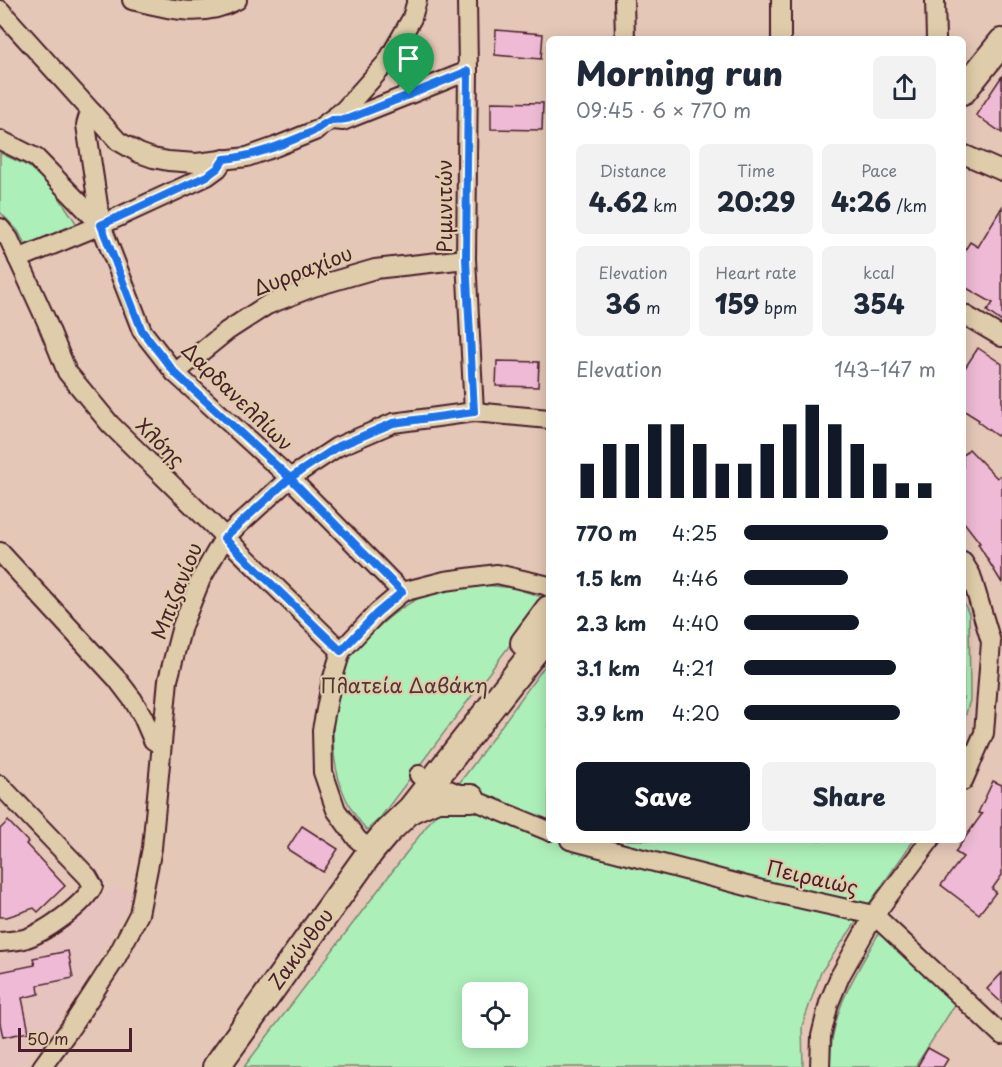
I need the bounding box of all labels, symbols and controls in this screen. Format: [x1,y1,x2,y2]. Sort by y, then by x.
pin [383,33,434,95]
icon: arrive [392,42,425,75]
text: Morning run [576,47,783,97]
button: share [873,56,936,119]
text: 09:45 · 6 × 770 m [576,95,751,125]
text: Distance [599,158,667,182]
text: Time [737,158,775,182]
text: Pace [861,158,897,182]
street label: Ριμινιτών [429,159,459,253]
text: 4.62 [589,182,648,221]
text: 20:29 [717,182,795,221]
text: 4:26 [831,182,891,221]
text: km [648,193,677,217]
text: /km [891,193,927,217]
street label: Δυρραχίου [249,237,356,303]
text: Elevation [598,260,668,284]
text: Heart rate [716,260,796,284]
text: kcal [863,260,895,284]
text: 36 [605,284,641,323]
text: 159 [715,284,759,323]
text: 354 [853,284,905,323]
text: m [641,295,661,319]
text: bpm [759,295,797,319]
street label: Δαρδανελλίων [175,335,300,458]
text: Elevation [576,354,662,384]
text: 143–147 m [834,354,936,384]
street label: Χλόης [129,411,192,474]
text: 770 m [576,518,637,548]
text: 4:25 [672,518,717,548]
street label: Μπιζανίου [143,538,209,644]
text: 1.5 km [576,563,642,593]
text: 4:46 [672,563,718,593]
text: 2.3 km [576,608,646,638]
text: 4:40 [672,608,719,638]
text: 3.1 km [576,653,640,683]
text: 4:21 [672,653,714,683]
park label: Πλατεία Δαβάκη [320,670,488,700]
text: 3.9 km [576,698,644,728]
text: 4:20 [672,698,720,728]
button: Save [576,762,750,831]
button: Share [762,762,936,831]
street label: Πειραιώς [763,852,861,902]
street label: Ζακύνθου [260,901,340,995]
map controls [462,982,528,1048]
button: locate [462,982,528,1048]
scale bar [18,1025,132,1052]
text: 50 m [27,1026,68,1050]

